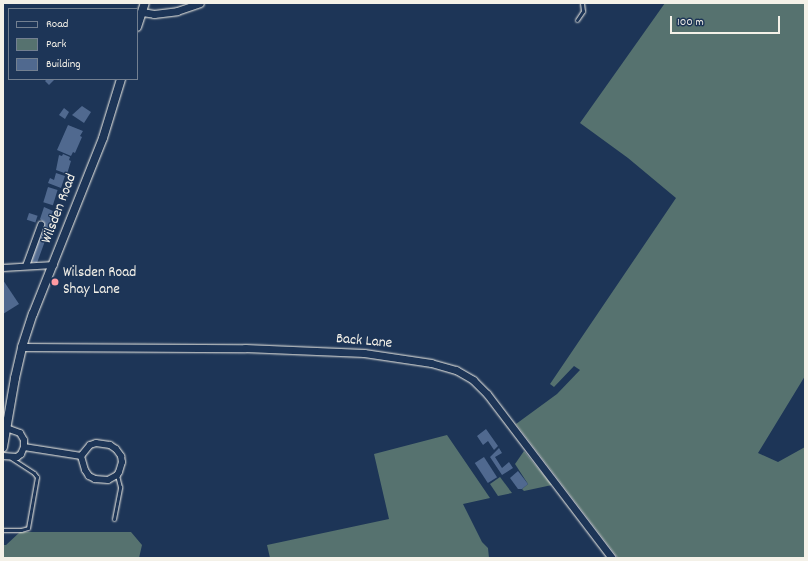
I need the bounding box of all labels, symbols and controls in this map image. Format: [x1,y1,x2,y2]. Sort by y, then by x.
legend [8,8,138,80]
scale bar [672,8,782,34]
text: 100 m [677,14,704,31]
text: Road [46,16,68,33]
text: Park [46,36,66,53]
text: Building [46,56,81,73]
street label: Wilsden Road [38,172,82,246]
place label: Wilsden Road Shay Lane [63,264,136,299]
marker: Wilsden Road Shay Lane [50,277,60,287]
street label: Back Lane [335,331,393,353]

